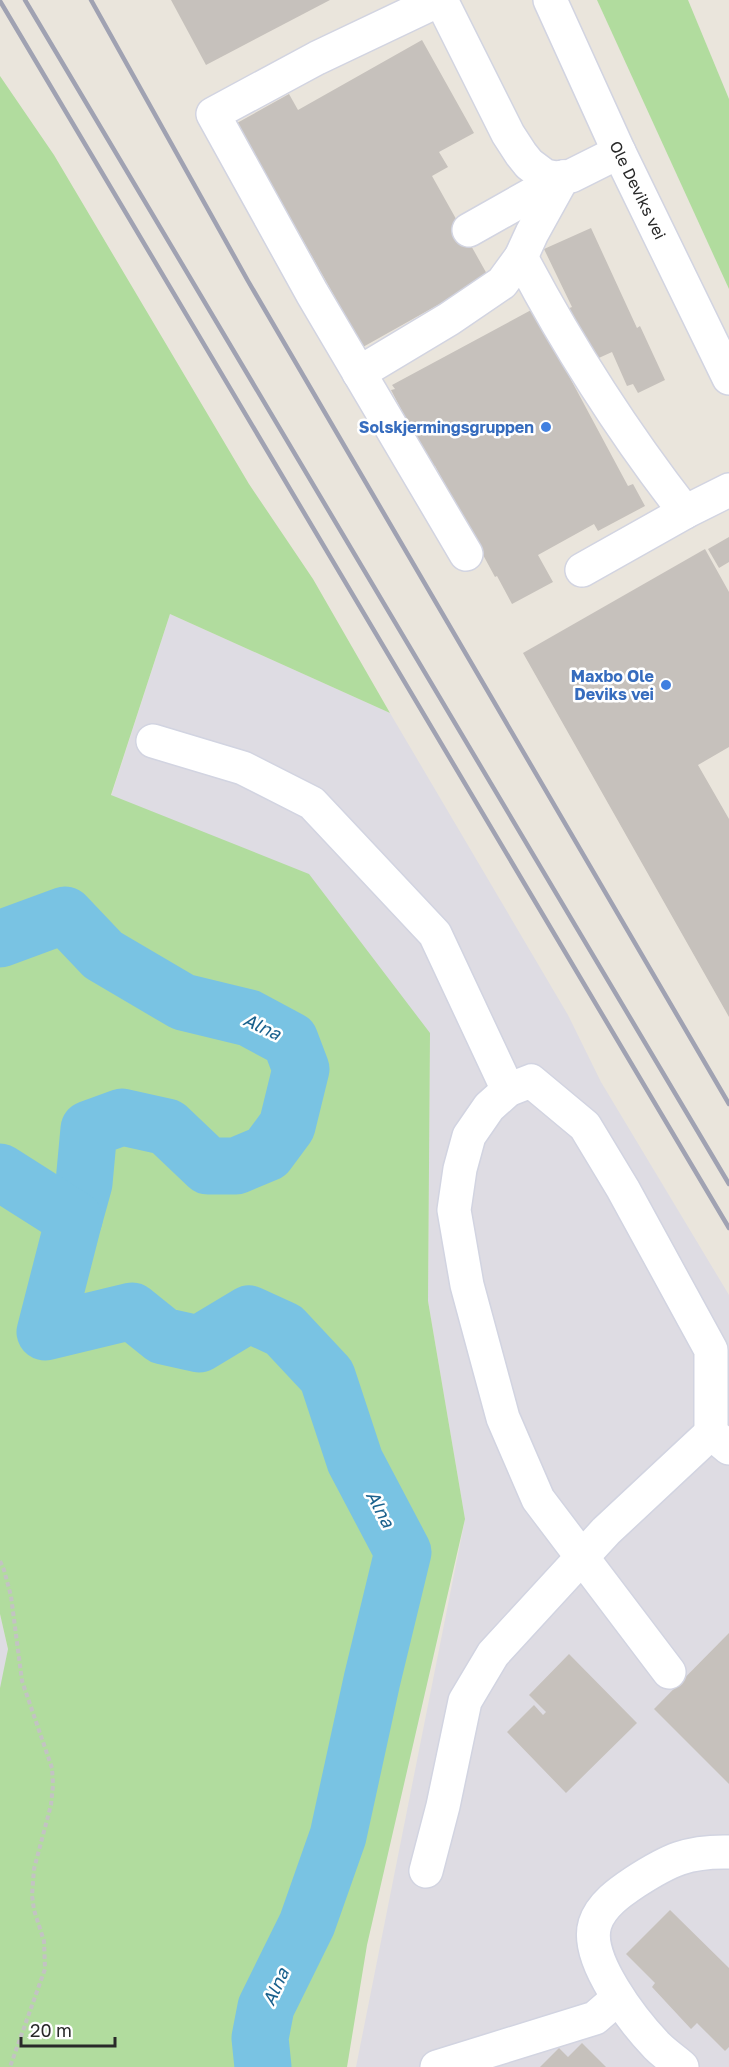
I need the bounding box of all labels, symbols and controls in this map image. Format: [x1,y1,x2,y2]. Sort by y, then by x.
street label: Ole Deviks vei [606,137,670,243]
place label: Solskjermingsgruppen [359,417,534,437]
marker: Solskjermingsgruppen [539,420,553,434]
place label: Maxbo Ole Deviks vei [571,666,654,704]
marker: Maxbo Ole Deviks vei [659,678,673,692]
water label: Alna [240,1008,285,1045]
water label: Alna [362,1486,400,1532]
water label: Alna [257,1964,293,2009]
scale bar [21,2010,116,2048]
text: 20 m [30,2019,72,2041]

